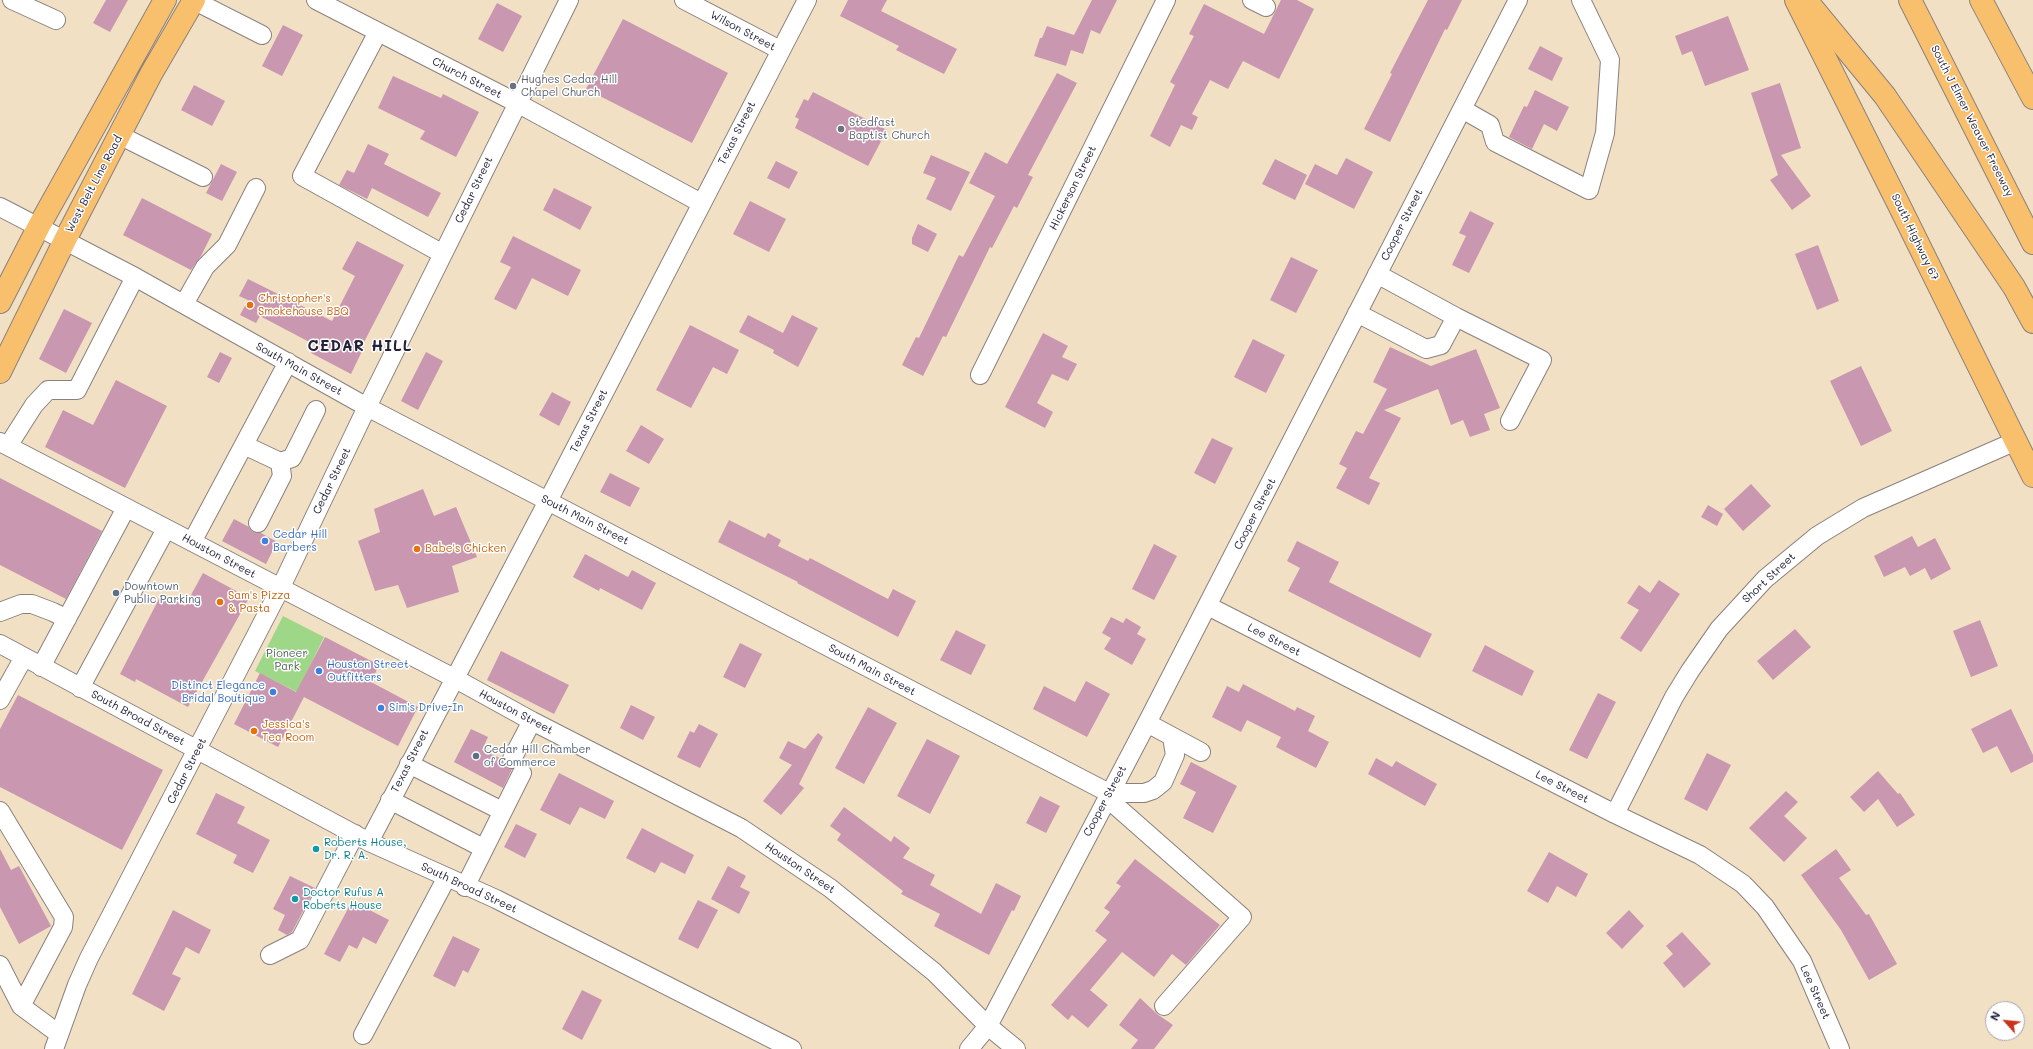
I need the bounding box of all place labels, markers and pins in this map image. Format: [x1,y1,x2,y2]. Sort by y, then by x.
place label: Hughes Cedar Hill Chapel Church [521,73,617,99]
marker: Hughes Cedar Hill Chapel Church [508,81,518,91]
place label: Stedfast Baptist Church [849,116,930,142]
marker: Stedfast Baptist Church [836,124,846,134]
place label: Christopher's Smokehouse BBQ [258,292,349,318]
marker: Christopher's Smokehouse BBQ [245,300,255,310]
place label: Cedar Hill Barbers [273,528,327,554]
marker: Cedar Hill Barbers [260,536,270,546]
place label: Babe's Chicken [425,542,506,556]
marker: Babe's Chicken [412,544,422,554]
place label: Downtown Public Parking [124,580,201,606]
marker: Downtown Public Parking [111,588,121,598]
place label: Sam's Pizza & Pasta [228,589,290,615]
marker: Sam's Pizza & Pasta [215,597,225,607]
place label: Houston Street Outfitters [327,658,409,684]
marker: Houston Street Outfitters [314,666,324,676]
place label: Distinct Elegance Bridal Boutique [171,679,265,705]
marker: Distinct Elegance Bridal Boutique [268,687,278,697]
place label: Sim's Drive-In [389,701,463,715]
marker: Sim's Drive-In [376,703,386,713]
place label: Jessica's Tea Room [262,718,314,744]
marker: Jessica's Tea Room [249,726,259,736]
place label: Cedar Hill Chamber of Commerce [484,743,591,769]
marker: Cedar Hill Chamber of Commerce [471,751,481,761]
place label: Roberts House, Dr. R. A. [324,836,406,862]
marker: Roberts House, Dr. R. A. [311,844,321,854]
place label: Doctor Rufus A Roberts House [303,886,384,912]
marker: Doctor Rufus A Roberts House [290,894,300,904]

